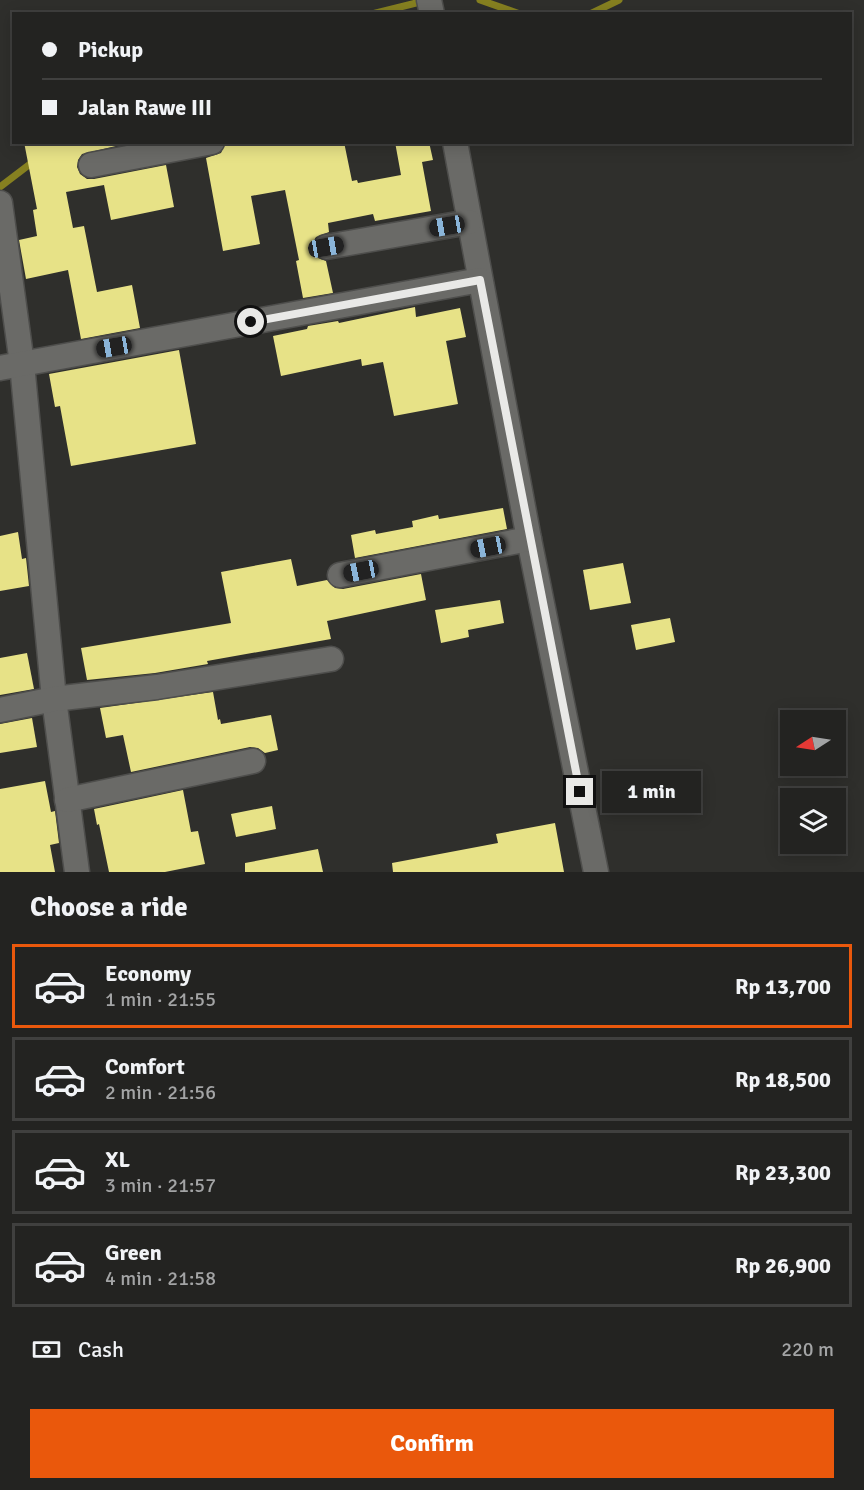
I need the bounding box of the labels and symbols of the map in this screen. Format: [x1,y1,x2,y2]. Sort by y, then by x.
car [428,214,466,238]
car [307,235,345,259]
route start [237,308,264,335]
car [95,335,133,359]
car [469,535,507,559]
car [342,559,380,583]
north arrow [780,710,846,776]
callout: 1 min [601,771,700,813]
route end [566,778,593,805]

